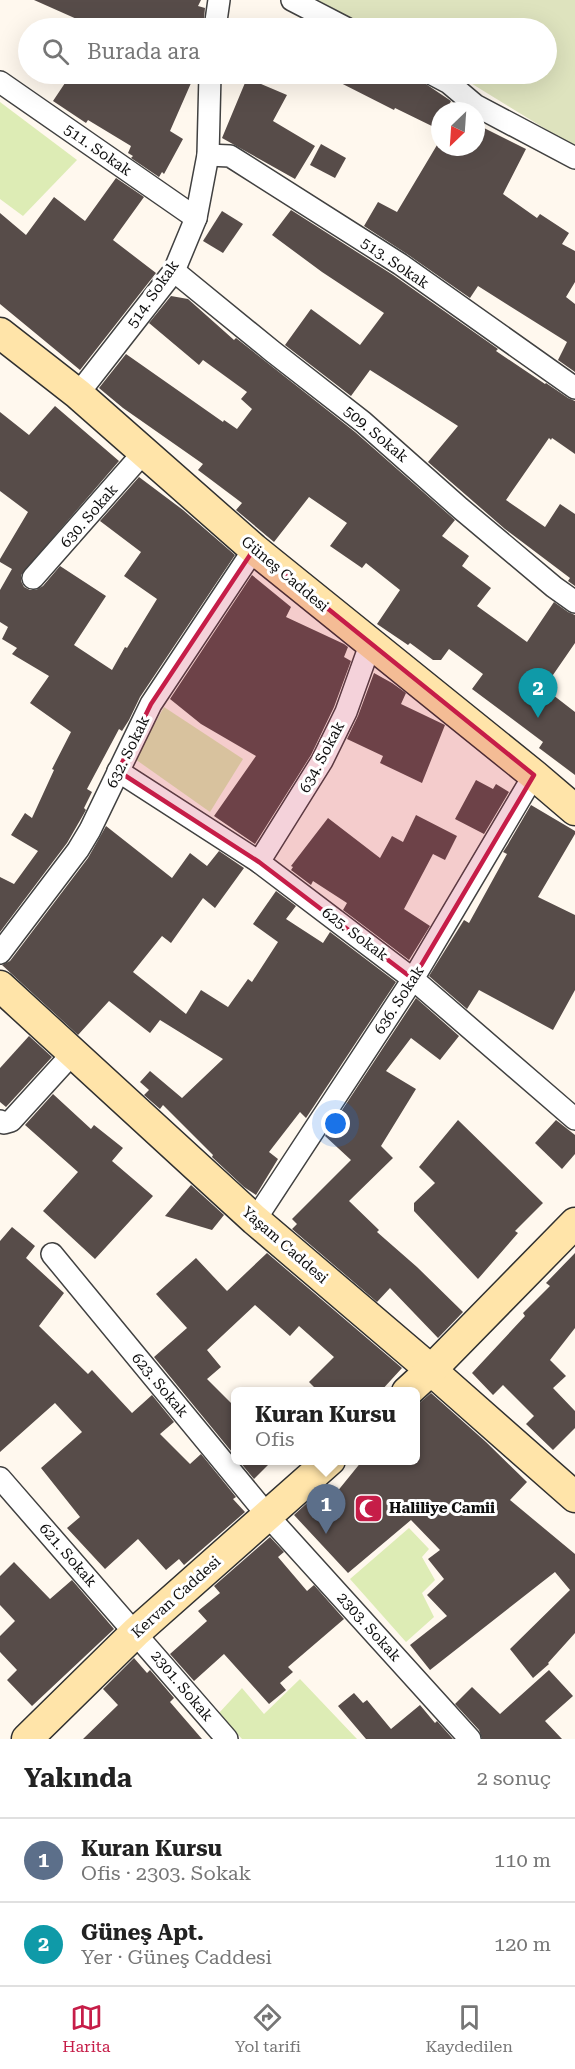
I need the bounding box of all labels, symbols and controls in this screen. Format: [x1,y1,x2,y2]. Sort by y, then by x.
search box [18,18,557,84]
icon: search [39,35,72,68]
text: Burada ara [87,39,200,64]
north arrow [431,102,485,156]
street label: 511. Sokak [61,120,136,180]
street label: 513. Sokak [358,234,433,293]
street label: 514. Sokak [123,256,183,331]
street label: 509. Sokak [340,402,412,466]
street label: 630. Sokak [57,480,122,551]
street label: Güneş Caddesi [238,532,332,616]
pin: 2 [518,668,558,718]
street label: 632. Sokak [103,712,153,791]
street label: 634. Sokak [296,718,349,796]
street label: 625. Sokak [318,903,392,965]
street label: 636. Sokak [370,962,428,1038]
your location [321,1109,350,1138]
street label: Yaşam Caddesi [238,1203,332,1287]
street label: 623. Sokak [128,1349,192,1421]
popup [231,1387,420,1465]
text: Kuran Kursu [255,1402,396,1427]
text: Ofis [255,1427,295,1451]
pin: 1 [306,1484,346,1534]
mosque icon: Haliliye Camii [352,1492,384,1524]
place label: Haliliye Camii [389,1499,495,1517]
street label: 621. Sokak [36,1520,101,1591]
street label: Kervan Caddesi [128,1552,224,1642]
street label: 2303. Sokak [333,1589,405,1666]
street label: 2301. Sokak [147,1647,217,1725]
text: Yakında [24,1763,132,1793]
text: 2 sonuç [477,1766,551,1790]
text: Kuran Kursu [81,1836,222,1861]
text: 1 [38,1848,49,1872]
text: 110 m [494,1848,551,1872]
text: Ofis · 2303. Sokak [81,1861,251,1885]
text: Güneş Apt. [81,1920,204,1945]
text: 2 [38,1932,49,1956]
text: 120 m [494,1932,551,1956]
text: Yer · Güneş Caddesi [81,1945,272,1969]
tab: Harita [62,2001,110,2056]
tab: Yol tarifi [235,2001,301,2056]
tab: Kaydedilen [425,2001,513,2056]

